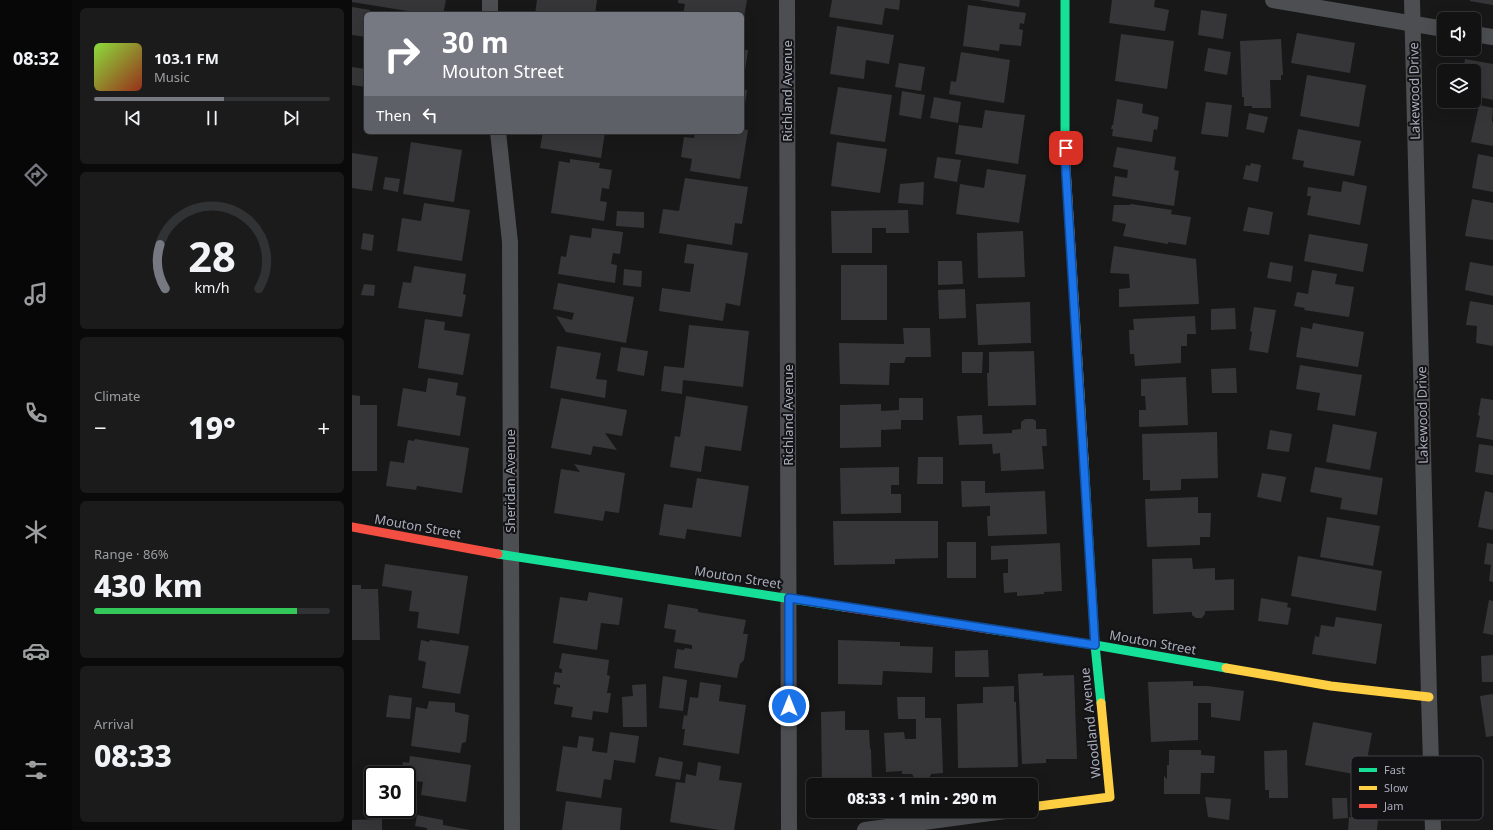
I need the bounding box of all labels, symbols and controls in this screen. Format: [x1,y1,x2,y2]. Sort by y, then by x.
map controls [1437,12,1481,108]
button: sound [1437,12,1481,56]
text: 30 m [442,23,509,61]
icon: right [376,28,428,80]
street label: Richland Avenue [778,40,796,142]
street label: Lakewood Drive [1404,42,1424,140]
text: 08:32 [13,46,59,70]
text: 103.1 FM [154,48,219,68]
text: Mouton Street [442,59,564,83]
button: layers [1437,64,1481,108]
text: Music [154,68,190,86]
icon: left [419,104,441,126]
text: Then [376,105,411,125]
icon: previous [122,107,144,129]
icon: pause [201,107,223,129]
icon: next [280,107,302,129]
pin [1049,131,1083,165]
icon: arrive [1055,137,1077,159]
icon: directions [22,161,50,189]
text: 28 [188,227,236,283]
text: km/h [194,277,230,296]
icon: music [22,280,50,308]
street label: Richland Avenue [779,364,797,466]
street label: Lakewood Drive [1412,366,1432,464]
text: Climate [94,387,140,405]
icon: phone [22,399,50,427]
text: 19° [188,407,236,448]
text: − [94,412,107,442]
text: + [317,412,330,442]
street label: Sheridan Avenue [501,429,519,533]
street label: Mouton Street [373,509,463,543]
icon: climate [22,518,50,546]
text: Range · 86% [94,545,169,563]
street label: Mouton Street [693,561,783,593]
text: 430 km [94,565,203,606]
street label: Mouton Street [1108,625,1198,659]
icon: car [22,637,50,665]
street label: Woodland Avenue [1075,667,1105,779]
position arrow [768,685,810,727]
text: Arrival [94,715,134,733]
text: 08:33 [94,735,172,776]
icon: filters [22,756,50,784]
legend [1351,756,1483,820]
text: Fast [1384,762,1405,777]
speed limit sign: 30 [364,766,416,818]
text: Slow [1384,780,1408,795]
text: 08:33 · 1 min · 290 m [847,788,997,808]
text: Jam [1383,798,1403,813]

